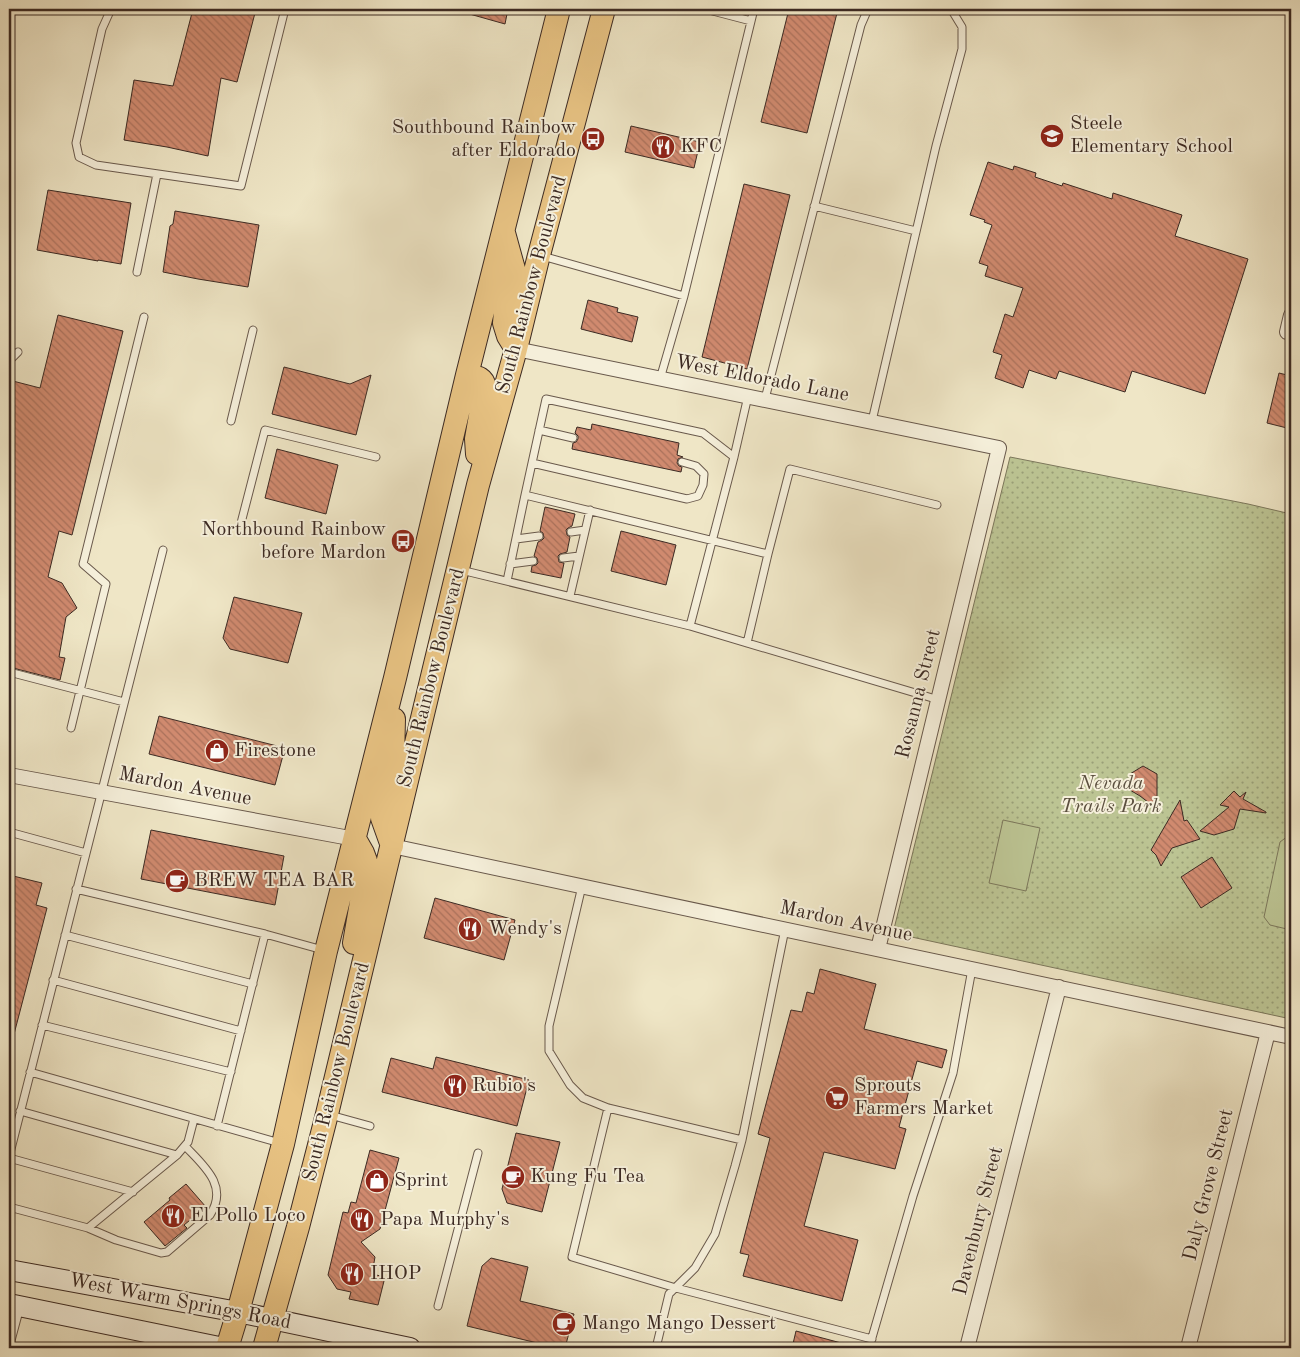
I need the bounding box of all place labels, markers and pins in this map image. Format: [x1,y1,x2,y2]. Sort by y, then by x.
place label: Steele Elementary School [1070,114,1233,157]
place label: Southbound Rainbow after Eldorado [392,118,576,161]
school or university icon: Steele Elementary School [1039,123,1065,149]
bus stop icon: Southbound Rainbow after Eldorado [580,126,606,152]
restaurant icon: KFC [650,134,676,160]
place label: KFC [680,137,722,157]
place label: Northbound Rainbow before Mardon [201,520,386,563]
bus stop icon: Northbound Rainbow before Mardon [390,528,416,554]
shop icon: Firestone [204,738,230,764]
place label: Firestone [234,741,316,761]
cafe icon: BREW TEA BAR [164,868,190,894]
place label: BREW TEA BAR [194,871,354,891]
restaurant icon: Wendy's [457,916,483,942]
place label: Wendy's [488,919,562,939]
restaurant icon: Rubio's [442,1073,468,1099]
place label: Rubio's [472,1076,536,1096]
place label: Sprouts Farmers Market [854,1076,993,1119]
supermarket icon: Sprouts Farmers Market [824,1085,850,1111]
cafe icon: Kung Fu Tea [500,1164,526,1190]
place label: Kung Fu Tea [530,1167,645,1187]
shop icon: Sprint [364,1168,390,1194]
place label: Sprint [394,1171,448,1191]
restaurant icon: El Pollo Loco [160,1203,186,1229]
place label: El Pollo Loco [190,1206,306,1226]
restaurant icon: Papa Murphy's [349,1207,375,1233]
place label: Papa Murphy's [380,1210,509,1230]
restaurant icon: IHOP [339,1261,365,1287]
place label: IHOP [370,1264,421,1284]
cafe icon: Mango Mango Dessert [551,1311,577,1337]
place label: Mango Mango Dessert [582,1314,776,1334]

